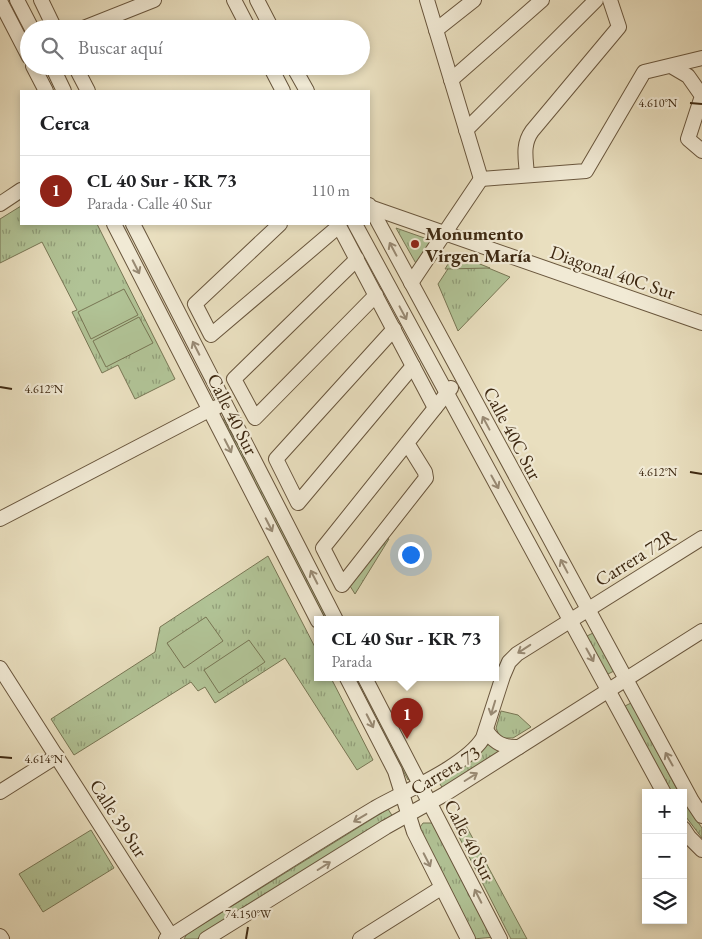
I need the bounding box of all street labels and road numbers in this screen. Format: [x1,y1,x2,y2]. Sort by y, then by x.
street label: Diagonal 40C Sur [547,239,679,306]
street label: Calle 40 Sur [201,369,264,460]
street label: Calle 40C Sur [478,382,548,485]
street label: Carrera 72R [590,523,681,592]
street label: Carrera 73 [406,740,485,801]
street label: Calle 39 Sur [84,774,154,863]
street label: Calle 40 Sur [438,795,501,886]

